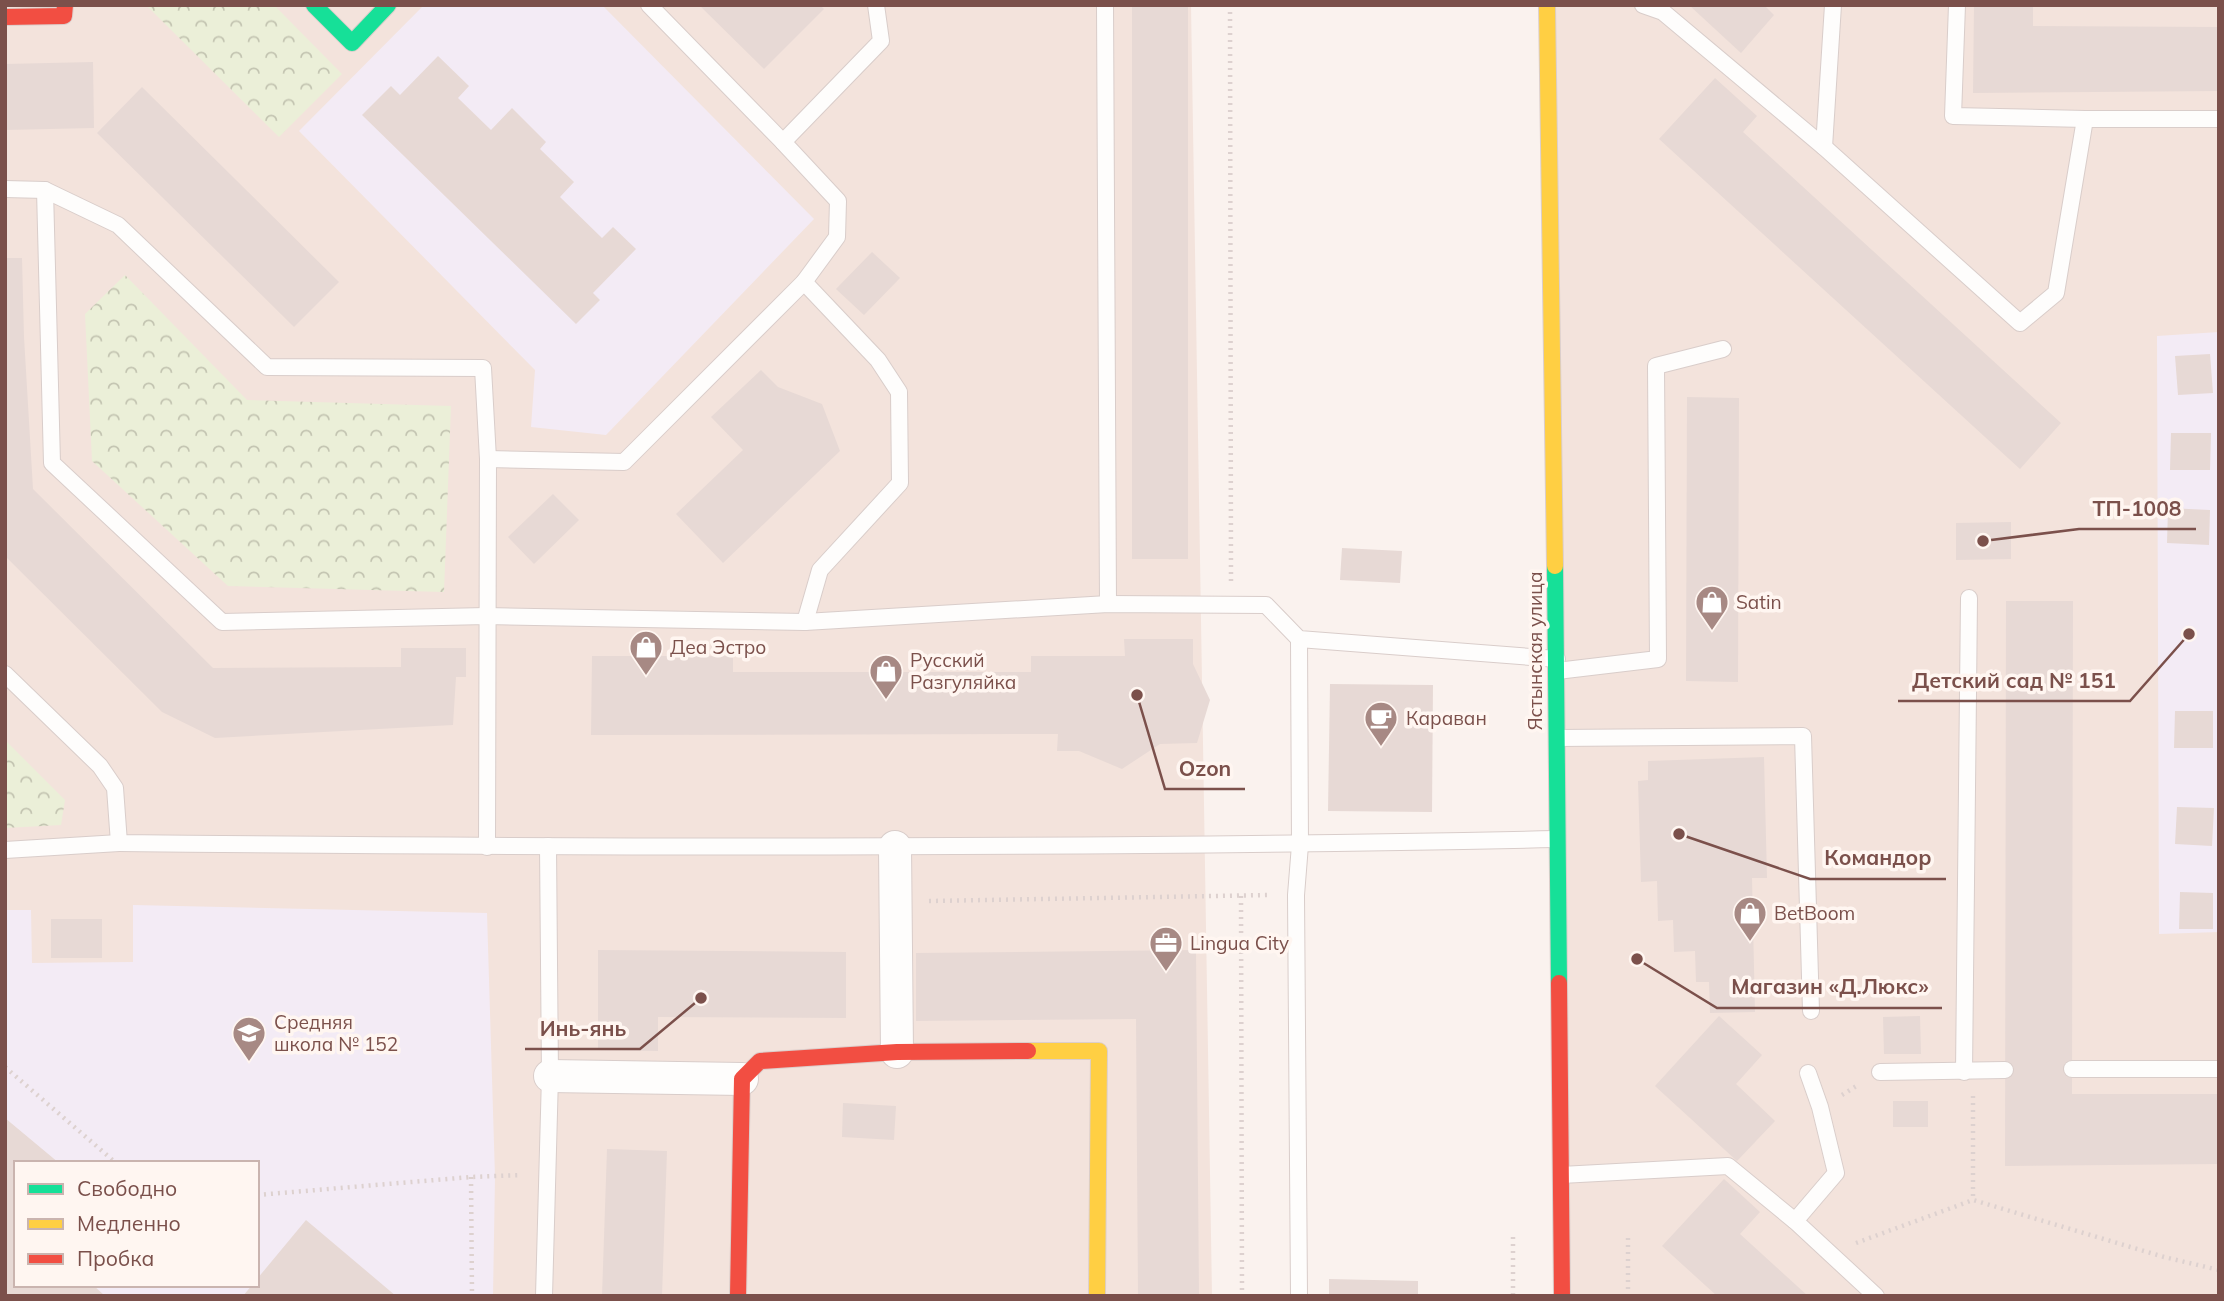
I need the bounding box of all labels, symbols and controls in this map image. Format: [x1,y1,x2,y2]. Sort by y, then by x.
callout: ТП-1008 [2079,487,2196,529]
text: ТП-1008 [2093,495,2181,521]
street label: Ястынская улица [1523,572,1547,730]
shop icon: Satin [1693,583,1731,632]
place label: Satin [1736,590,1782,614]
shop icon: Деа Эстро [627,628,665,677]
place label: Деа Эстро [670,635,766,659]
place label: Русский Разгуляйка [910,648,1016,694]
shop icon: Русский Разгуляйка [867,652,905,701]
callout: Детский сад № 151 [1898,659,2130,701]
text: Детский сад № 151 [1912,667,2116,693]
cafe icon: Караван [1362,699,1400,748]
place label: Караван [1406,706,1487,730]
callout: Ozon [1165,747,1245,789]
text: Ozon [1179,755,1231,781]
callout: Командор [1810,837,1946,879]
text: Командор [1824,844,1932,870]
shop icon: BetBoom [1731,894,1769,943]
place label: BetBoom [1774,901,1855,925]
office icon: Lingua City [1147,924,1185,973]
place label: Lingua City [1190,931,1289,955]
callout: Магазин «Д.Люкс» [1717,966,1942,1008]
text: Магазин «Д.Люкс» [1731,973,1929,999]
callout: Инь-янь [525,1007,640,1049]
place label: Средняя школа № 152 [274,1010,398,1056]
school or university icon: Средняя школа № 152 [230,1014,268,1063]
text: Инь-янь [540,1015,626,1041]
legend [14,1161,259,1287]
text: Свободно [77,1175,177,1201]
text: Медленно [77,1210,181,1236]
text: Пробка [77,1245,154,1271]

